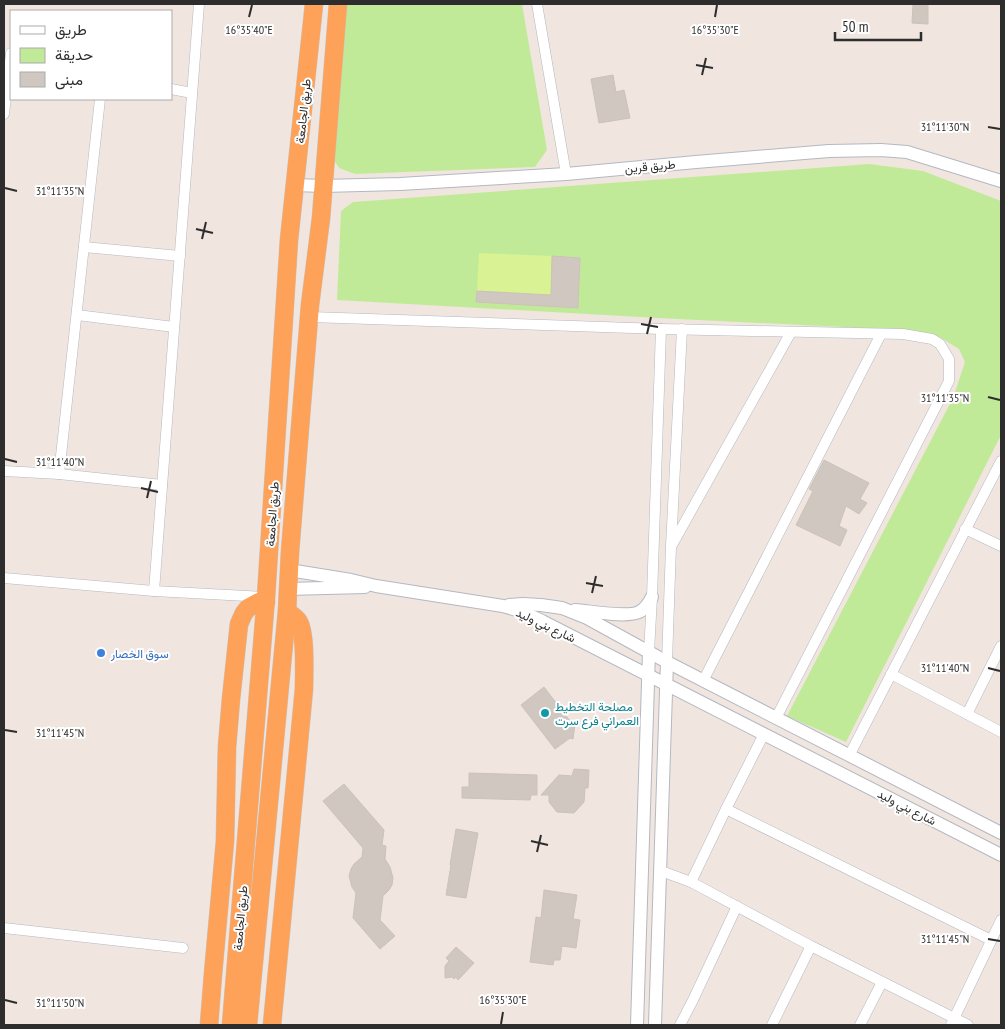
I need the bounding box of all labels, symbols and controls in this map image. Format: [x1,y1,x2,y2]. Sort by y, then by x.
legend [10,10,172,100]
scale bar [835,10,921,42]
text: 50 m [842,17,868,36]
text: طريق [55,20,87,40]
text: 16°35'40"E [225,22,273,37]
text: 16°35'30"E [691,22,739,37]
text: حديقة [55,45,93,64]
text: مبنى [55,70,83,90]
street label: طريق الجامعة [292,78,315,144]
text: 31°11'30"N [921,119,969,134]
street label: طريق قرين [624,156,676,177]
text: 31°11'35"N [36,183,84,198]
text: 31°11'35"N [921,390,969,405]
text: 31°11'40"N [36,454,84,469]
street label: طريق الجامعة [262,481,283,547]
street label: شارع بني وليد [513,605,578,648]
place label: سوق الخصار [110,646,169,662]
marker: سوق الخصار [95,647,107,659]
text: 31°11'40"N [921,660,969,675]
place label: مصلحة التخطيط العمراني فرع سرت [555,699,639,731]
marker: مصلحة التخطيط العمراني فرع سرت [539,707,551,719]
text: 31°11'45"N [36,725,84,740]
street label: شارع بني وليد [874,786,939,831]
street label: طريق الجامعة [230,885,251,951]
text: 31°11'45"N [921,931,969,946]
text: 16°35'30"E [479,992,527,1007]
text: 31°11'50"N [36,995,84,1010]

